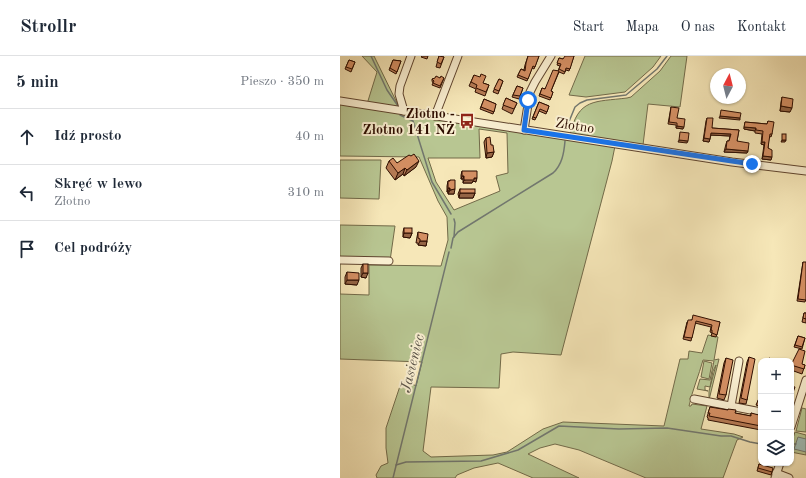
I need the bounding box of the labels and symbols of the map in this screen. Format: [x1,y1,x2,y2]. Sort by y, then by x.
north arrow [710,68,746,104]
route start [519,91,537,109]
place label: Złotno - Złotno 141 NŻ [363,107,455,137]
bus stop icon: Złotno - Złotno 141 NŻ [458,112,476,130]
street label: Złotno [554,116,595,136]
route end [743,155,761,173]
water label: Jasieniec [399,333,428,394]

